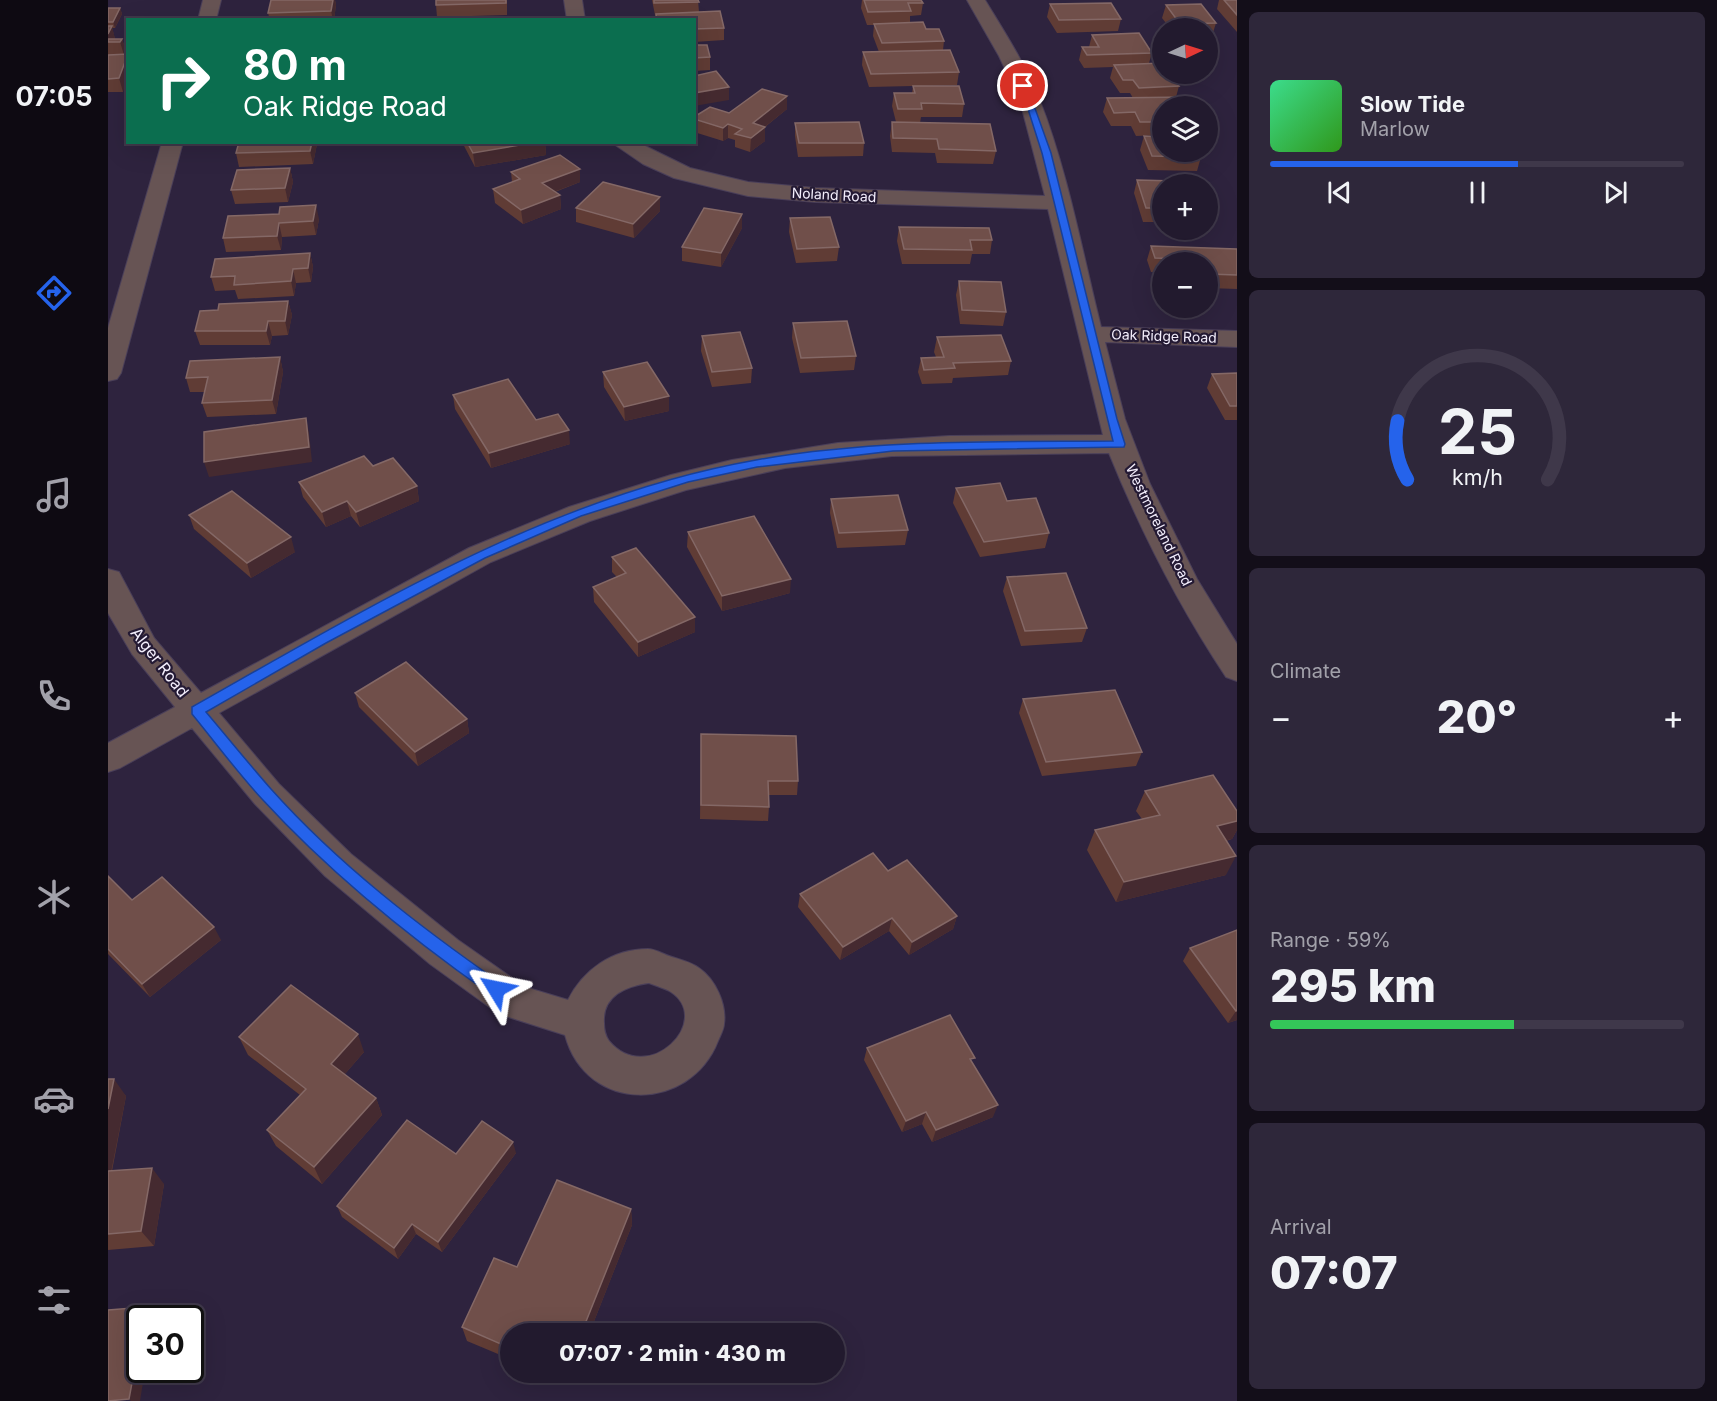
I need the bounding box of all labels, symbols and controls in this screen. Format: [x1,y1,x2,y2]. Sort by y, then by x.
north arrow [1152,18,1218,84]
map controls [1152,18,1218,318]
text: 80 m [243,39,347,90]
icon: right [144,42,222,120]
pin [997,60,1048,111]
icon: arrive [1006,69,1039,102]
text: 07:05 [16,80,92,113]
text: Oak Ridge Road [243,90,447,123]
text: Slow Tide [1360,91,1465,117]
button: layers [1152,96,1218,162]
text: Marlow [1360,117,1430,141]
button: + [1152,174,1218,240]
icon: previous [1323,176,1356,209]
icon: pause [1461,176,1494,209]
icon: next [1599,176,1632,209]
street label: Noland Road [791,184,877,205]
button: − [1152,252,1218,318]
icon: directions [33,272,75,314]
street label: Oak Ridge Road [1111,325,1217,346]
text: 25 [1437,394,1517,469]
street label: Westmoreland Road [1123,461,1196,588]
text: km/h [1452,464,1502,490]
icon: music [33,474,75,516]
street label: Alger Road [127,623,193,701]
text: Climate [1270,659,1341,683]
icon: phone [33,675,75,717]
text: 20° [1437,689,1517,744]
text: − [1270,697,1292,737]
text: + [1662,697,1684,737]
icon: climate [33,876,75,918]
text: Range · 59% [1270,928,1391,952]
position arrow [464,957,528,1021]
text: 295 km [1270,958,1436,1013]
icon: car [33,1078,75,1120]
text: Arrival [1270,1215,1332,1239]
text: 07:07 [1270,1245,1398,1300]
icon: filters [33,1279,75,1321]
speed limit sign: 30 [126,1305,204,1383]
text: 07:07 · 2 min · 430 m [559,1340,786,1366]

